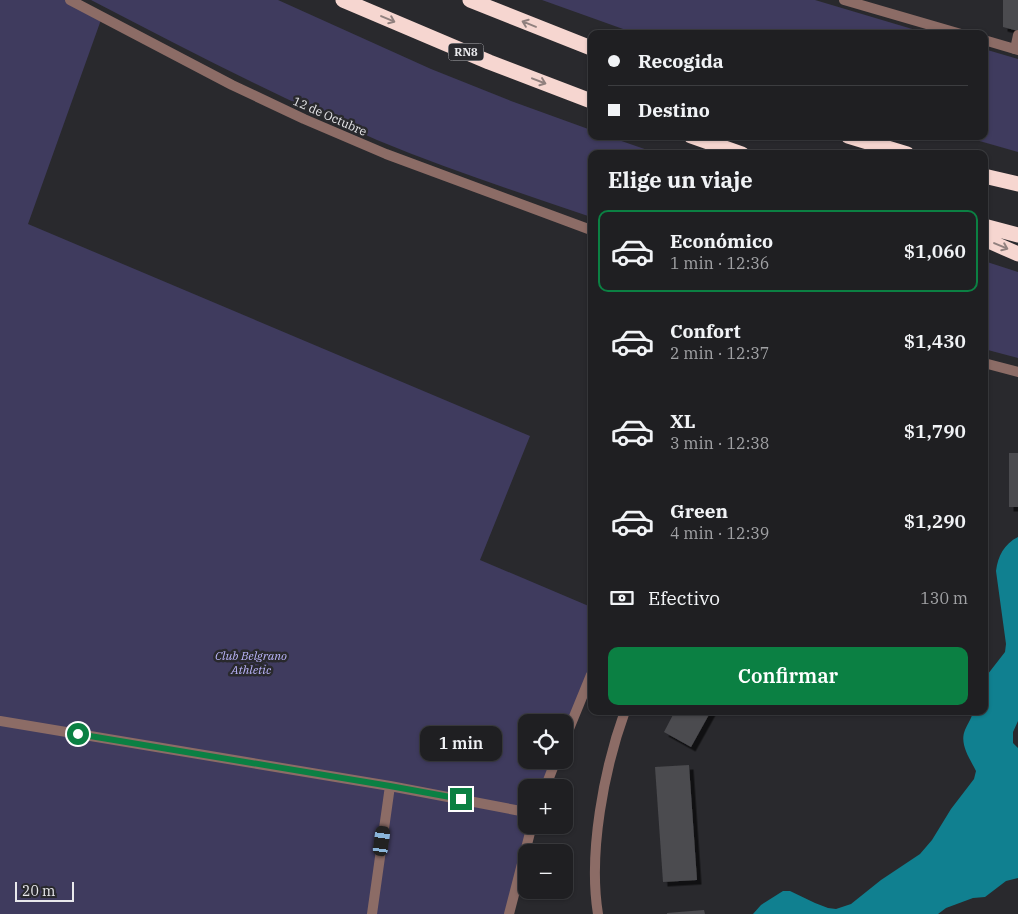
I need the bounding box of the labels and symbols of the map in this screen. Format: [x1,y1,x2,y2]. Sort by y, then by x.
one-way arrow [380,15,395,25]
one-way arrow [522,19,537,29]
road number: RN8 [448,44,484,61]
one-way arrow [531,77,546,86]
street label: 12 de Octubre [291,93,369,139]
one-way arrow [993,242,1008,252]
park label: Club Belgrano Athletic [215,648,287,677]
route start [67,723,89,745]
callout: 1 min [420,726,502,762]
route end [450,788,472,810]
car [372,825,391,857]
scale bar [15,879,74,902]

